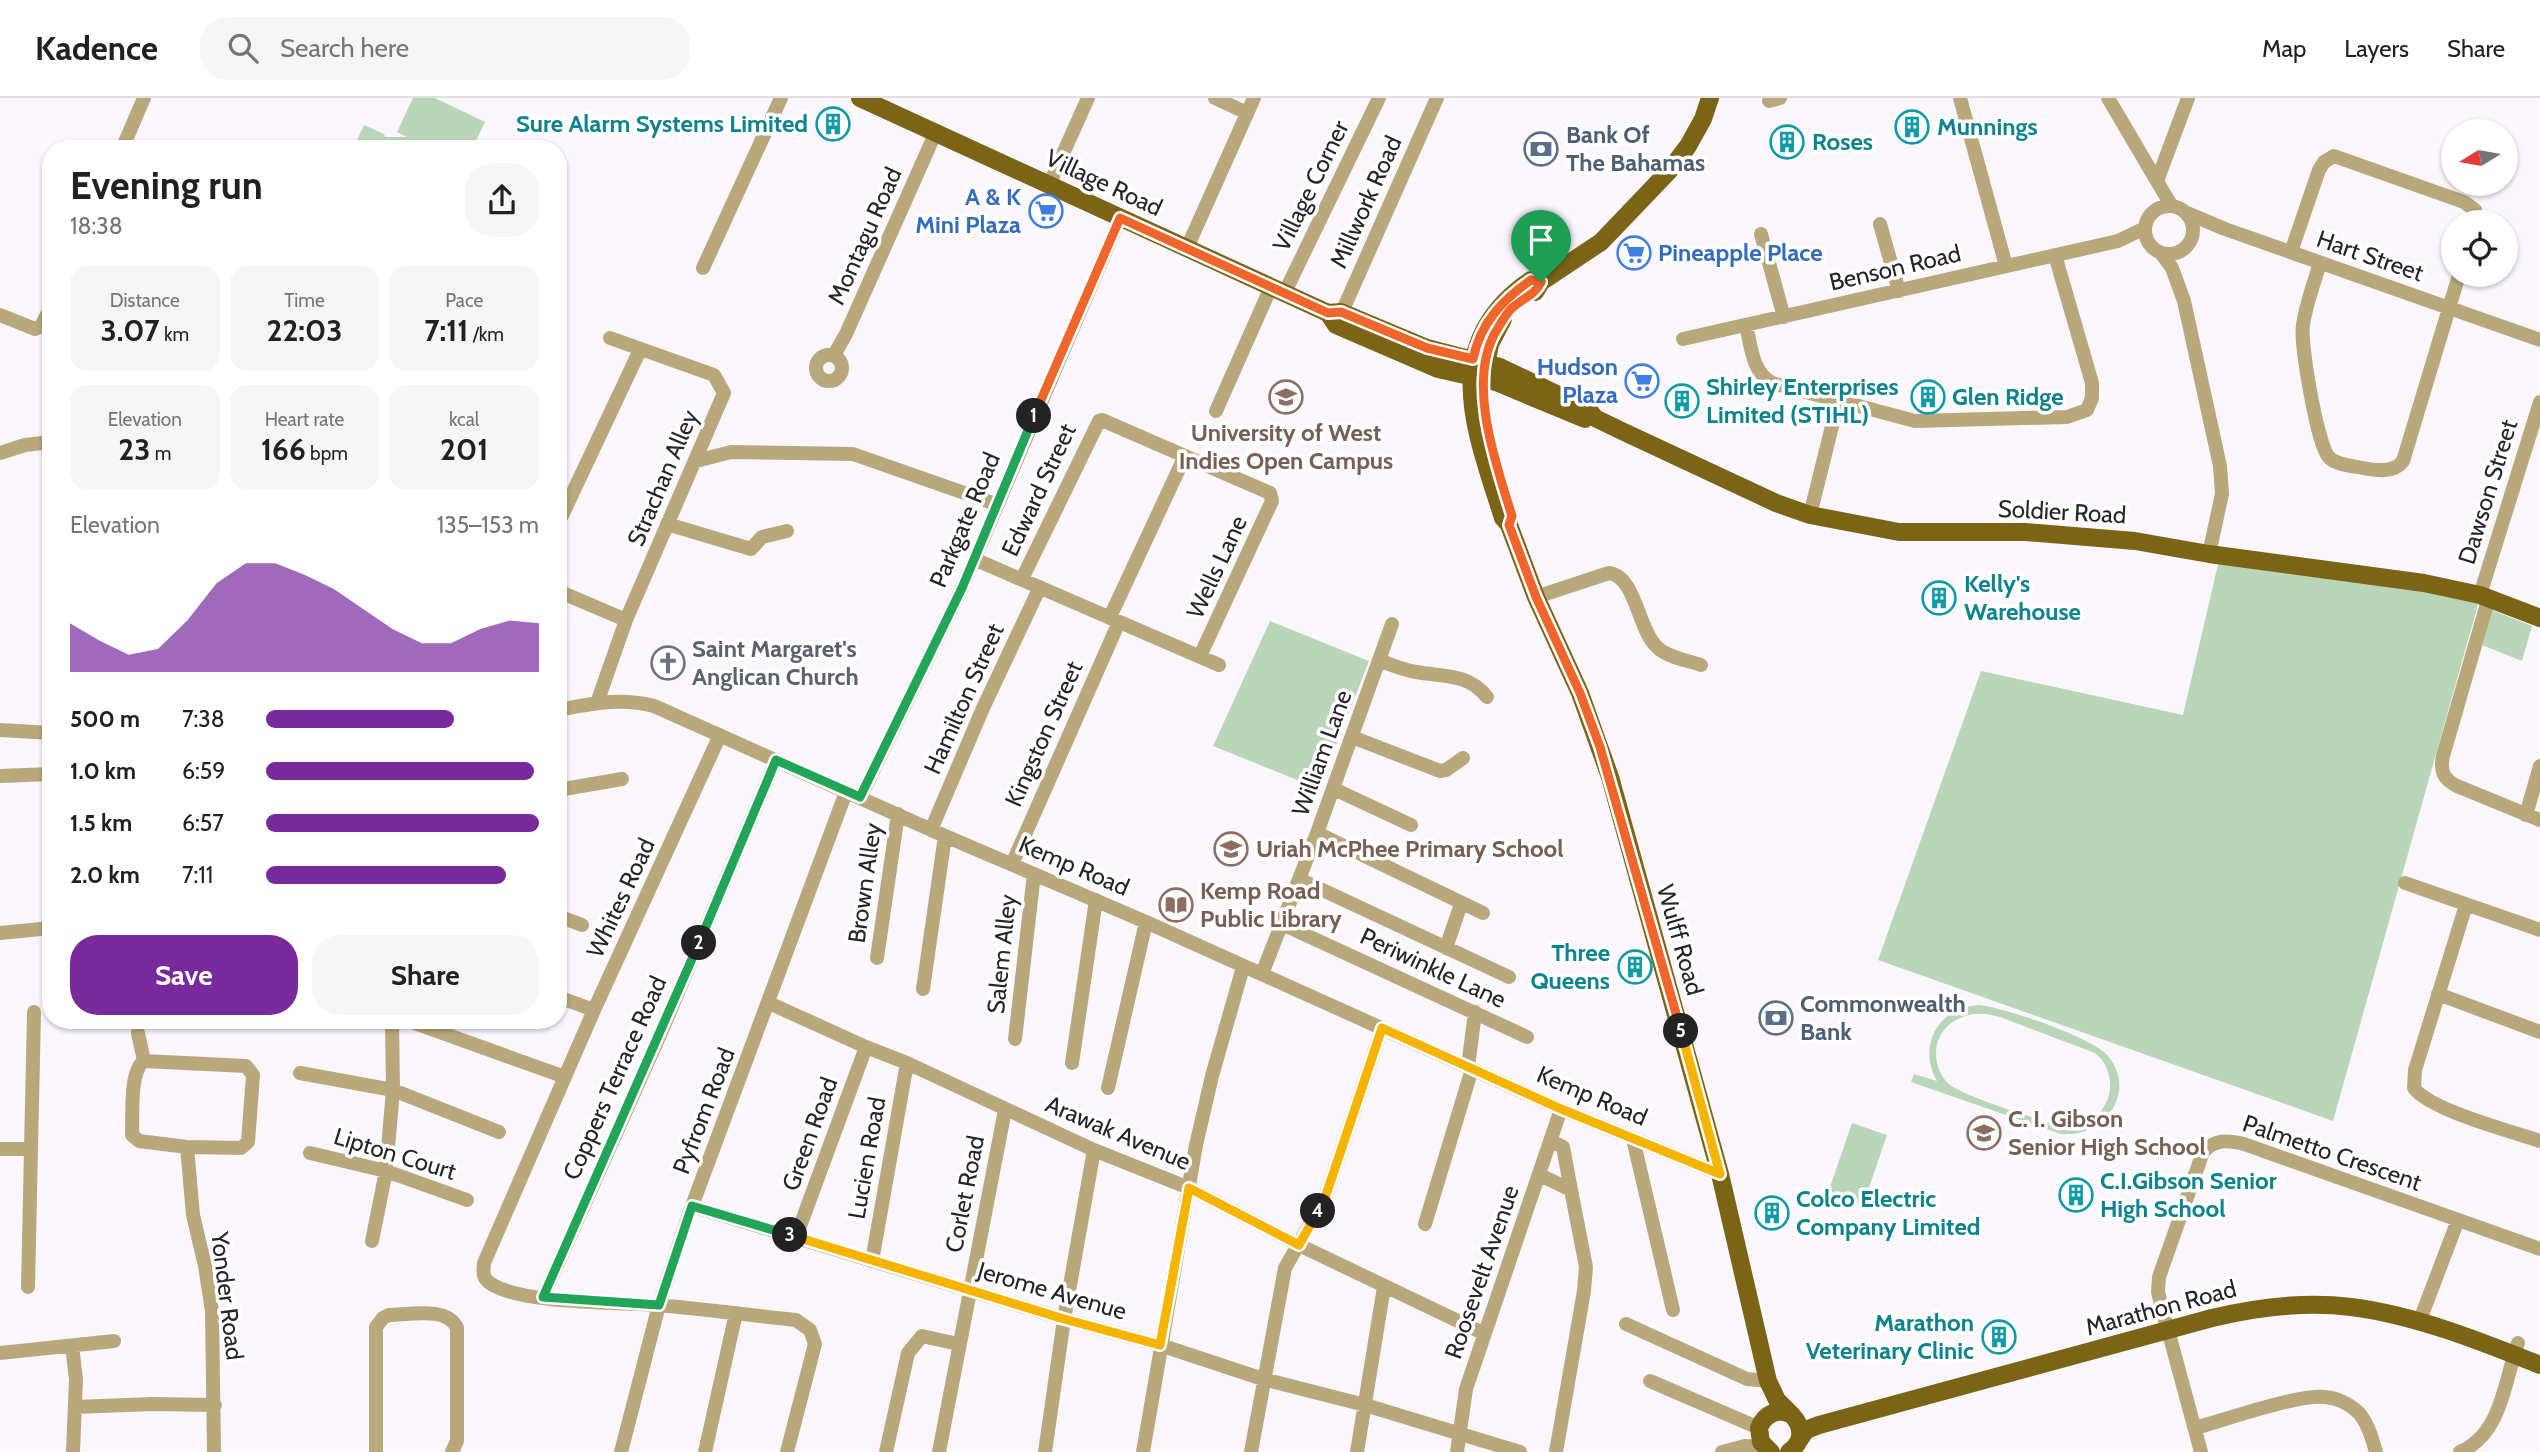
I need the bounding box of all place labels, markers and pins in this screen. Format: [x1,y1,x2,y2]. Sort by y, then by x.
building icon: Sure Alarm Systems Limited [814,105,852,143]
building icon: Munnings [1893,108,1931,146]
place label: Sure Alarm Systems Limited [516,109,808,138]
place label: Munnings [1937,112,2038,141]
place label: Bank Of The Bahamas [1566,120,1705,177]
building icon: Roses [1768,123,1806,161]
place label: Roses [1812,127,1873,156]
bank icon: Bank Of The Bahamas [1522,130,1560,168]
place label: A & K Mini Plaza [915,182,1021,239]
supermarket icon: A & K Mini Plaza [1027,192,1065,230]
pin [1511,210,1571,282]
supermarket icon: Pineapple Place [1615,234,1653,272]
place label: Pineapple Place [1658,238,1823,267]
place label: Hudson Plaza [1537,352,1618,409]
supermarket icon: Hudson Plaza [1623,362,1661,400]
place label: Shirley Enterprises Limited (STIHL) [1706,372,1899,429]
school or university icon: University of West Indies Open Campus [1267,378,1305,416]
building icon: Glen Ridge [1909,378,1947,416]
building icon: Shirley Enterprises Limited (STIHL) [1663,382,1701,420]
place label: Glen Ridge [1952,382,2064,411]
pin: 1 [1016,398,1052,434]
place label: University of West Indies Open Campus [1179,418,1393,475]
place label: Kelly's Warehouse [1964,569,2081,626]
building icon: Kelly's Warehouse [1920,579,1958,617]
place label: Saint Margaret's Anglican Church [692,634,859,691]
church icon: Saint Margaret's Anglican Church [649,644,687,682]
school or university icon: Uriah McPhee Primary School [1212,830,1250,868]
place label: Uriah McPhee Primary School [1256,834,1564,863]
place label: Kemp Road Public Library [1200,876,1342,933]
library icon: Kemp Road Public Library [1157,886,1195,924]
pin: 2 [682,926,716,960]
place label: Three Queens [1531,938,1610,995]
building icon: Three Queens [1616,948,1654,986]
place label: Commonwealth Bank [1800,989,1966,1046]
bank icon: Commonwealth Bank [1757,999,1795,1037]
pin: 5 [1664,1014,1698,1048]
place label: C. I. Gibson Senior High School [2008,1104,2206,1161]
school or university icon: C. I. Gibson Senior High School [1965,1114,2003,1152]
place label: C.I.Gibson Senior High School [2100,1166,2277,1223]
building icon: C.I.Gibson Senior High School [2057,1176,2095,1214]
place label: Colco Electric Company Limited [1796,1184,1980,1241]
pin: 4 [1300,1194,1336,1228]
building icon: Colco Electric Company Limited [1753,1194,1791,1232]
pin: 3 [772,1218,808,1252]
place label: Marathon Veterinary Clinic [1806,1308,1974,1365]
building icon: Marathon Veterinary Clinic [1980,1318,2018,1356]

